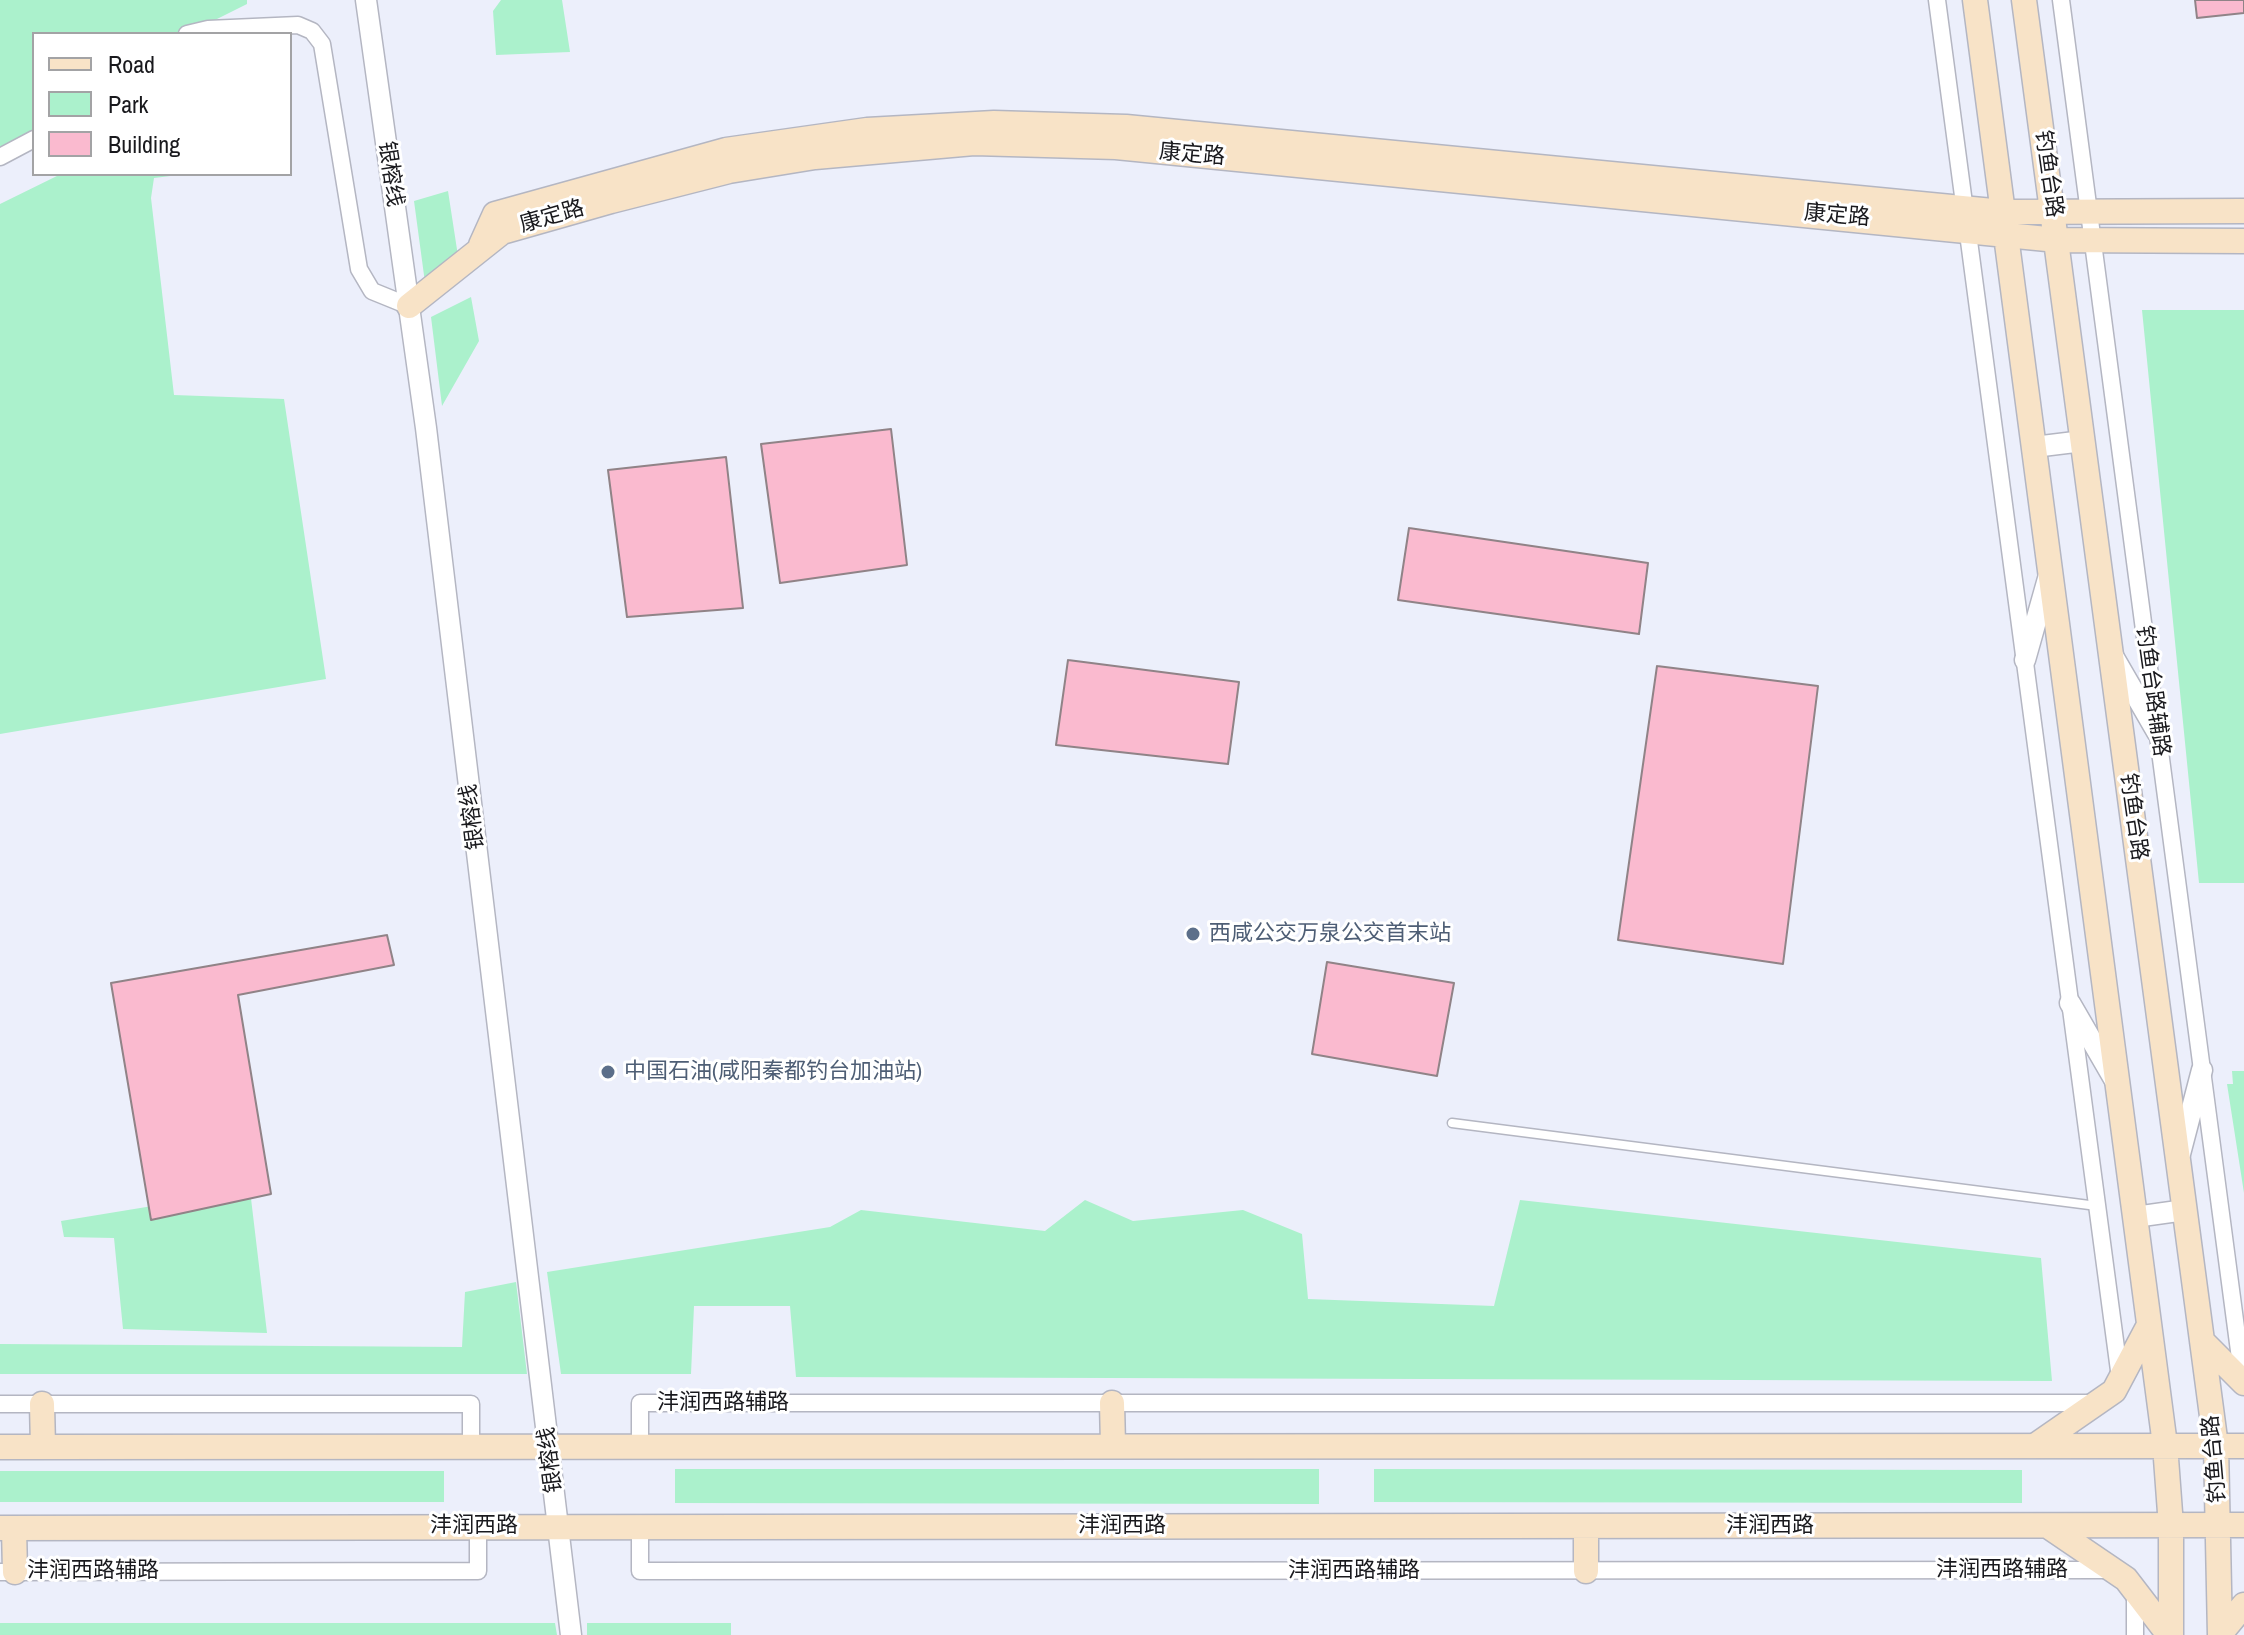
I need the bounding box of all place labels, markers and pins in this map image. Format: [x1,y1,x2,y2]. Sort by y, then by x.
place label: 西咸公交万泉公交首末站 [1209,921,1451,947]
marker: 西咸公交万泉公交首末站 [1184,925,1202,943]
place label: 中国石油(咸阳秦都钓台加油站) [624,1059,922,1085]
marker: 中国石油(咸阳秦都钓台加油站) [599,1063,617,1081]

